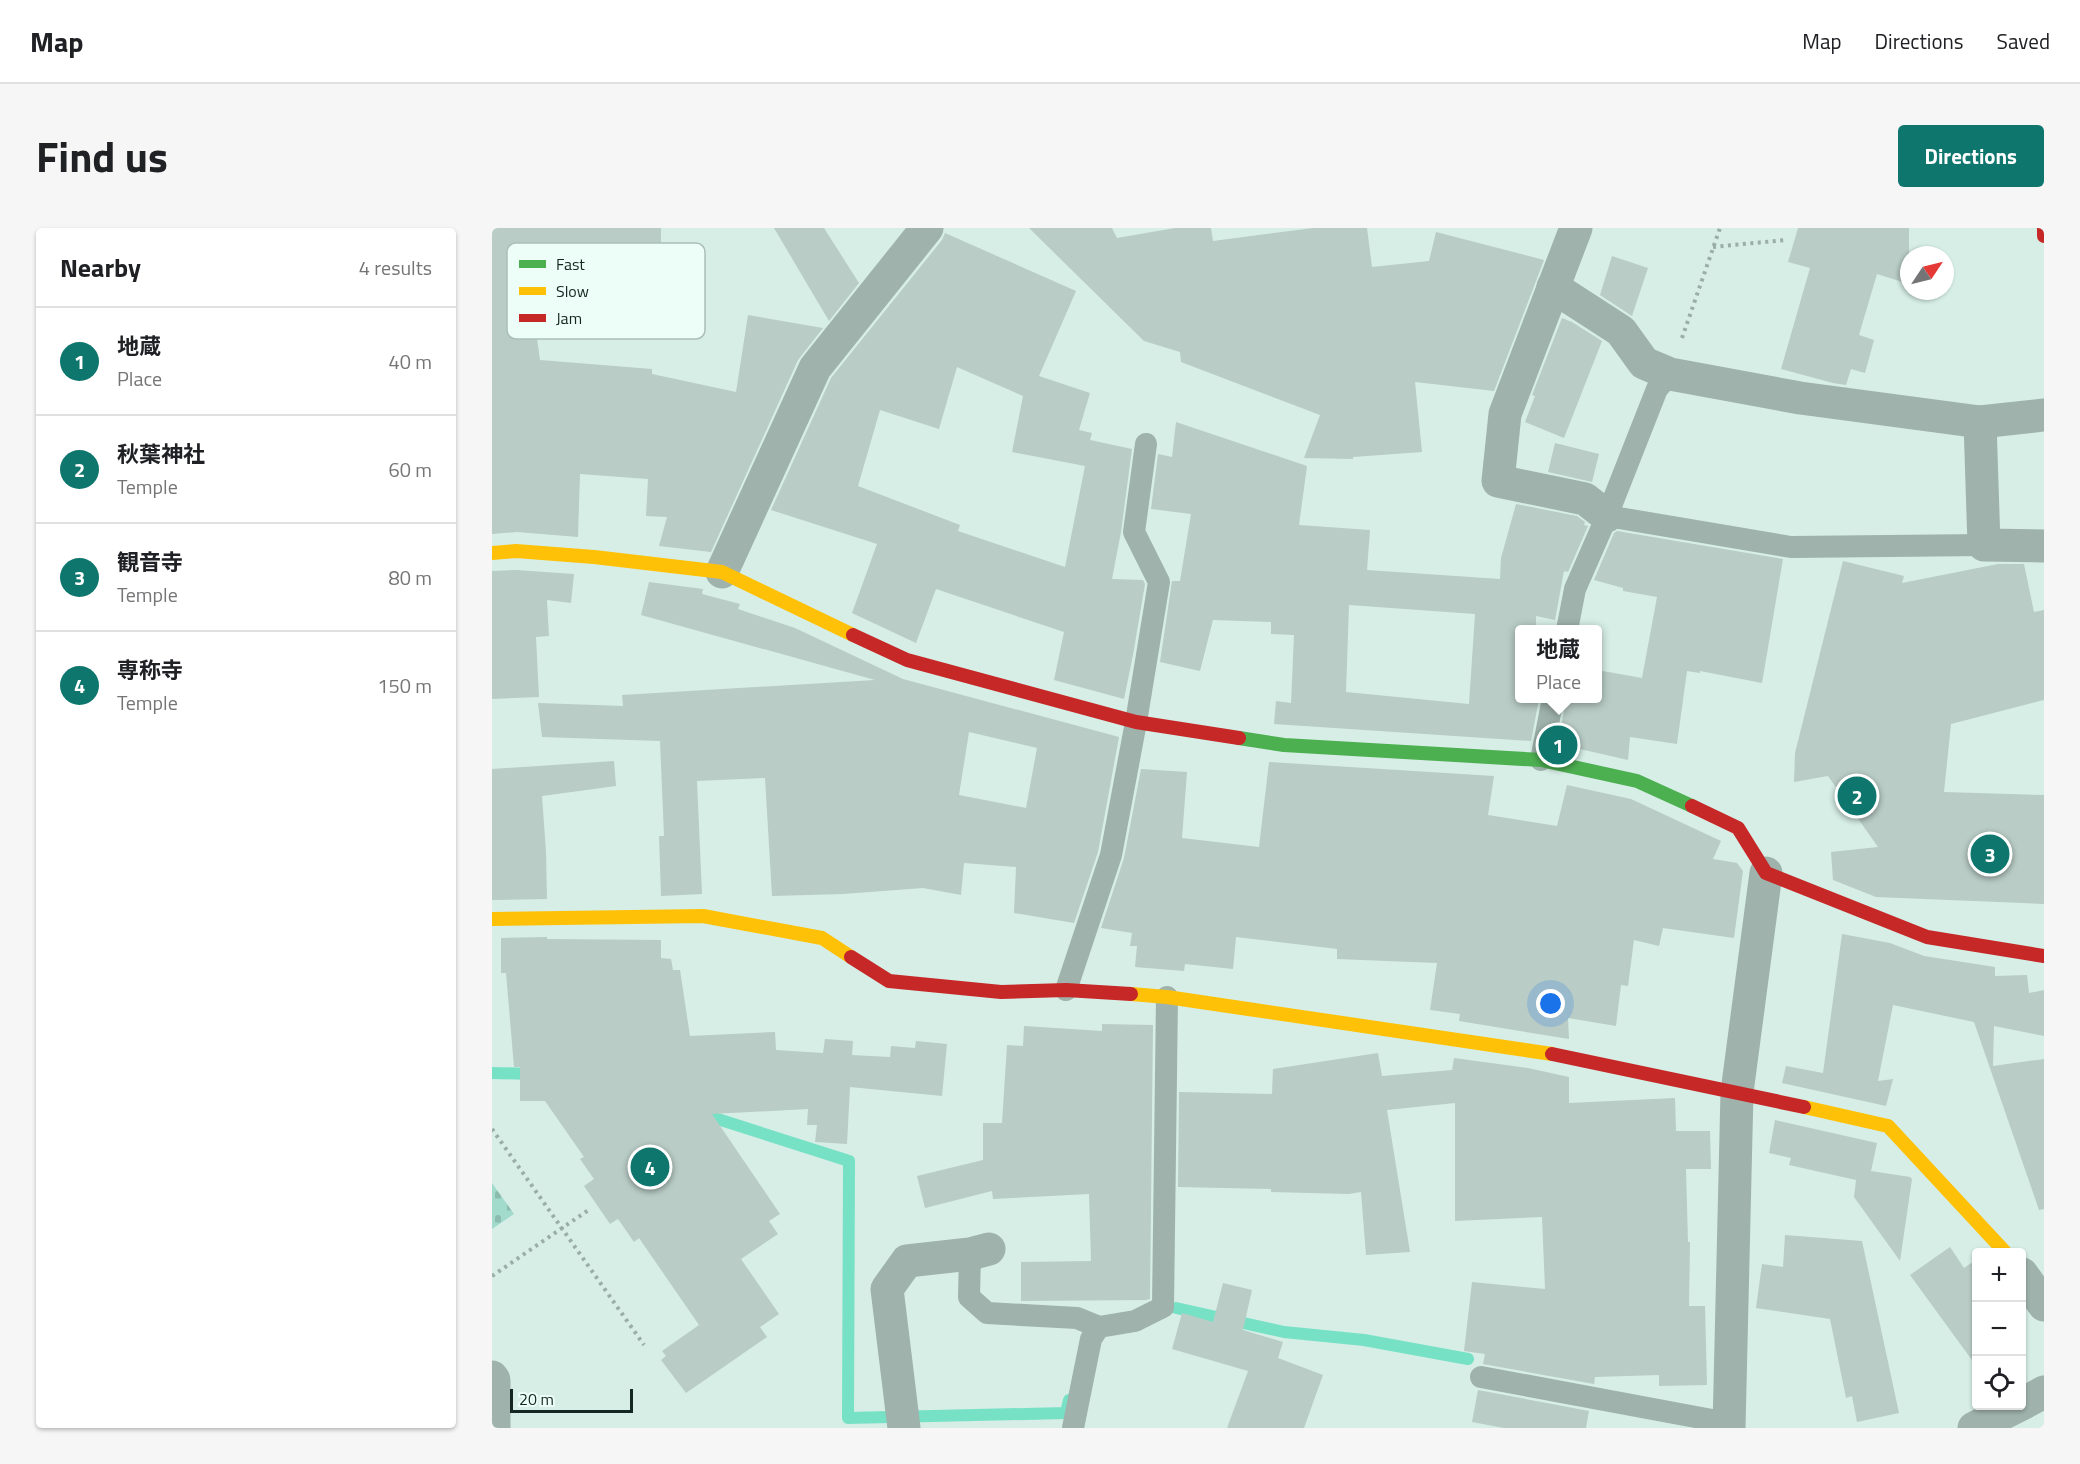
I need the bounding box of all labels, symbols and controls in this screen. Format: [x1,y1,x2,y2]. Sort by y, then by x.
text: Map [30,20,84,63]
text: Map [1802,25,1842,57]
text: Directions [1875,25,1964,57]
text: Saved [1997,25,2050,57]
text: Find us [36,124,168,188]
button: Directions [1898,125,2044,187]
legend [507,243,705,339]
north arrow [1900,246,1954,300]
text: Nearby [60,248,141,287]
text: 4 results [359,252,432,283]
text: Fast [556,252,585,276]
text: Slow [556,279,589,303]
text: Jam [556,306,582,330]
text: 地蔵 [117,329,161,363]
text: 1 [74,346,85,377]
text: 40 m [388,346,432,377]
text: Place [117,363,162,394]
text: 秋葉神社 [117,437,205,471]
text: 2 [74,454,85,485]
text: 60 m [388,454,432,485]
text: Temple [117,471,178,502]
text: 観音寺 [117,545,183,579]
text: 3 [74,562,85,593]
text: 80 m [388,562,432,593]
text: Temple [117,579,178,610]
popup [1515,625,1602,703]
text: 地蔵 [1536,632,1580,666]
text: 専称寺 [117,653,183,687]
text: Place [1536,666,1581,697]
text: 4 [74,670,85,701]
text: 150 m [377,670,432,701]
text: Temple [117,687,178,718]
pin: 1 [1538,722,1578,768]
pin: 2 [1838,774,1876,818]
pin: 3 [1970,832,2010,876]
your location [1536,989,1565,1018]
pin: 4 [630,1144,670,1190]
map controls [1972,1248,2026,1410]
button: + [1972,1248,2026,1302]
button: − [1972,1302,2026,1356]
button: locate [1972,1356,2026,1410]
scale bar [510,1386,633,1414]
text: 20 m [519,1387,554,1411]

